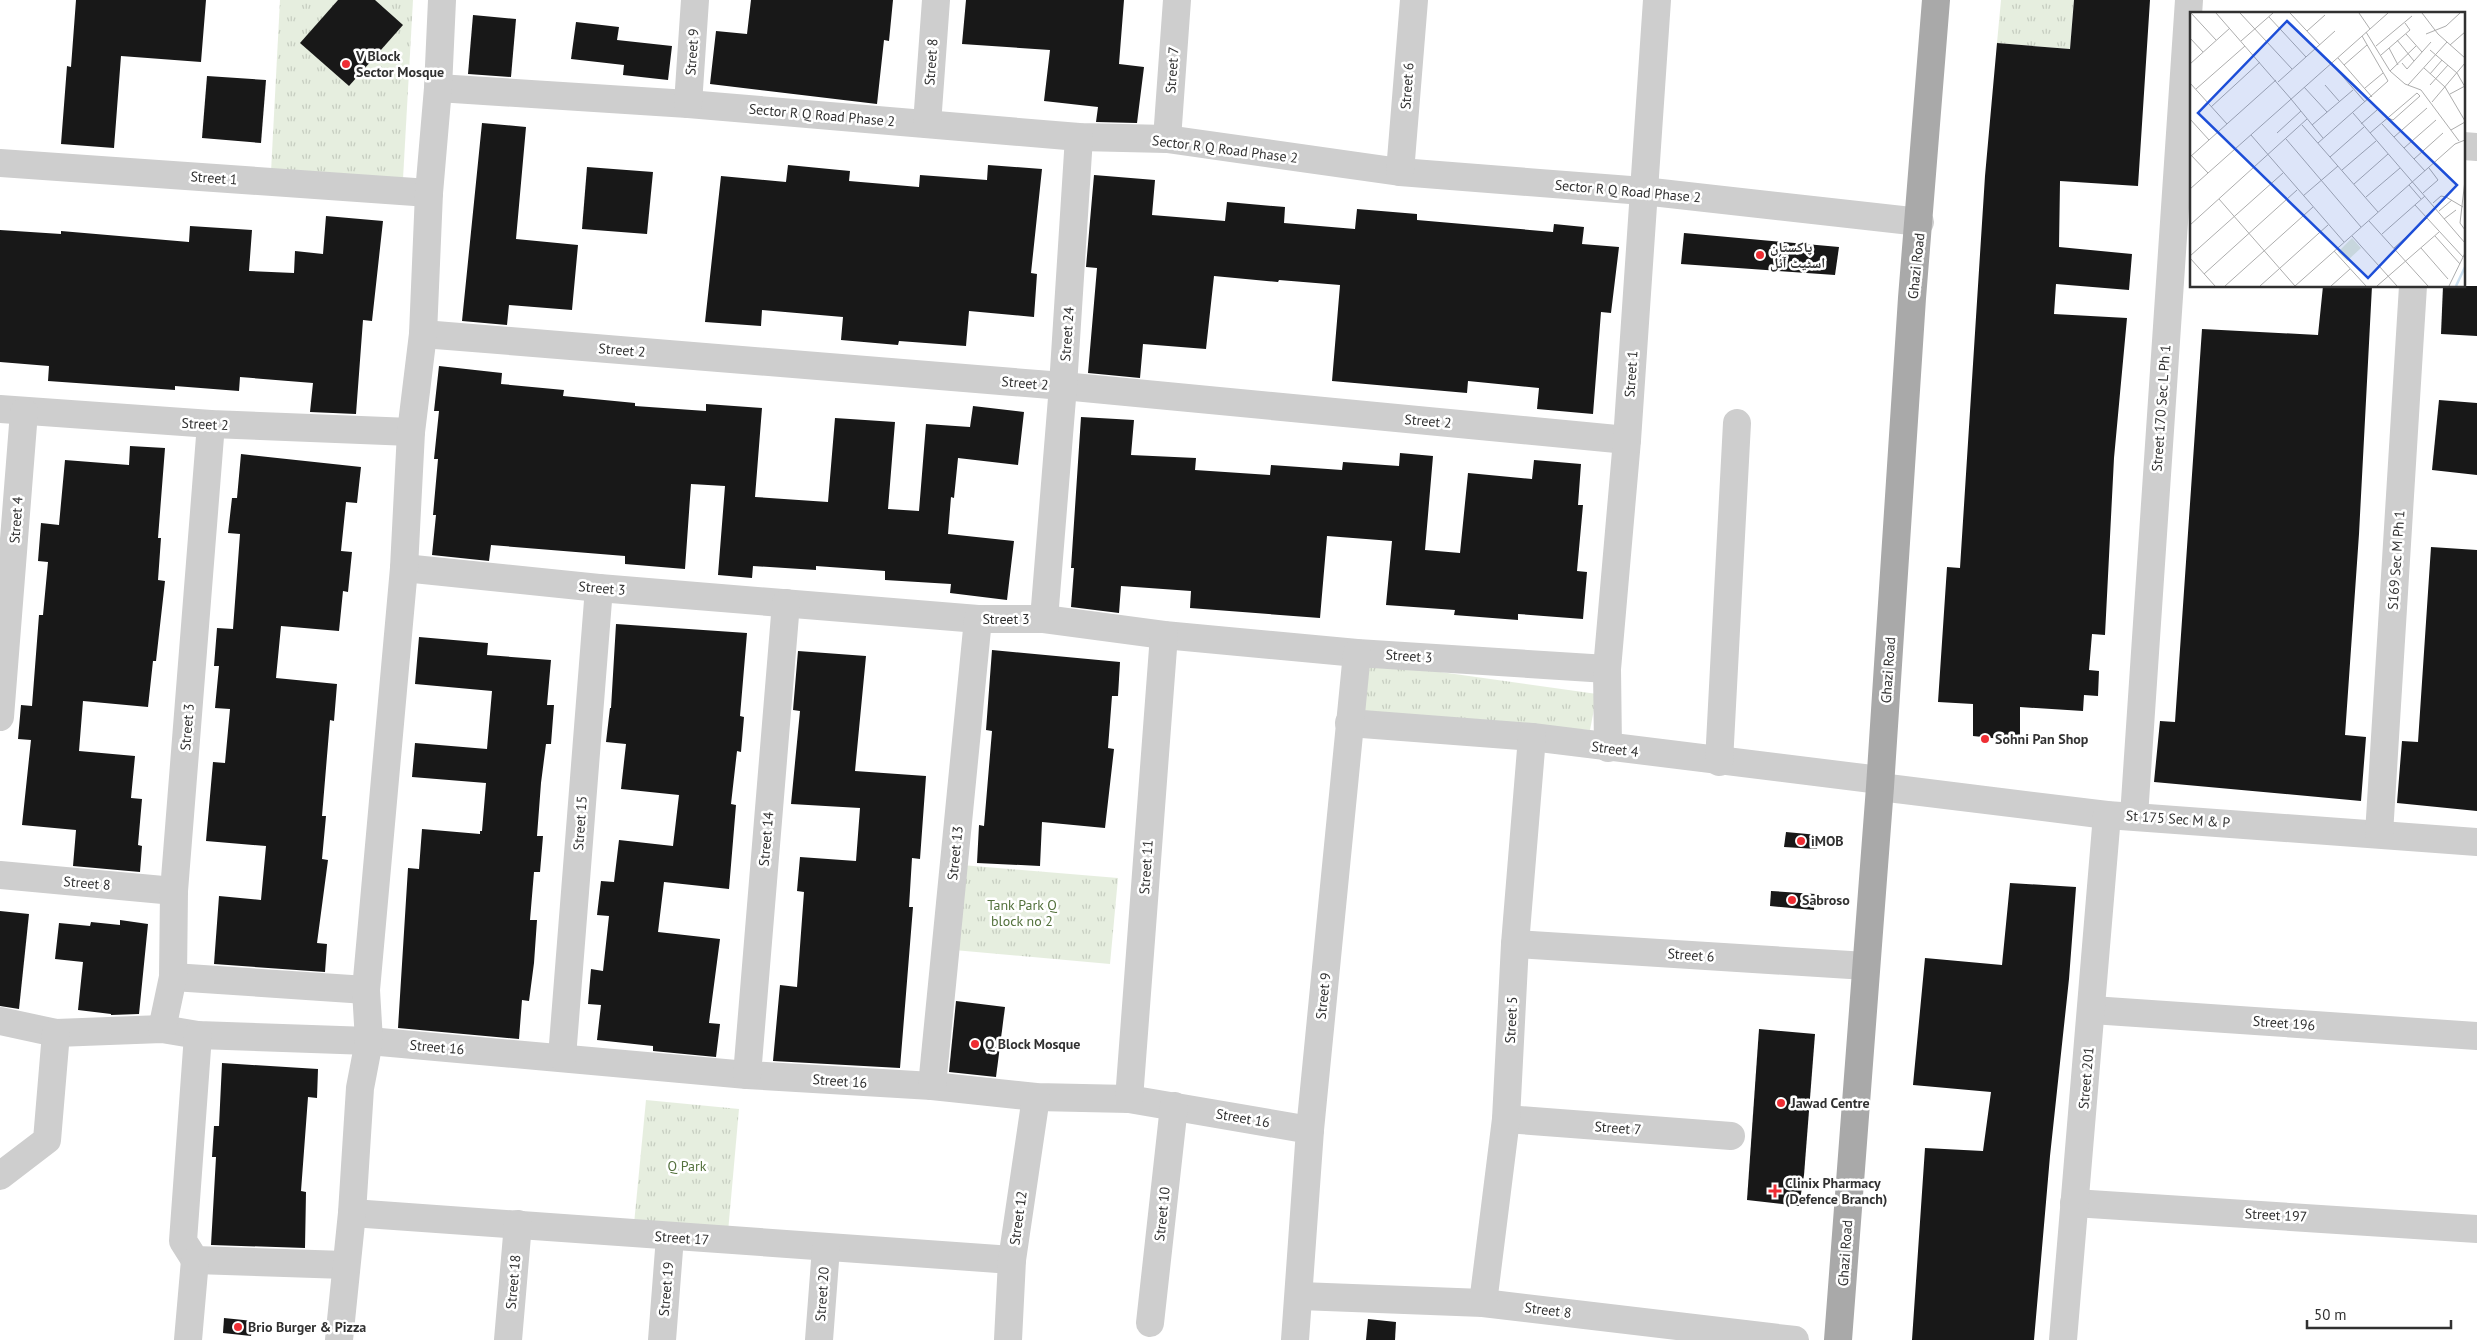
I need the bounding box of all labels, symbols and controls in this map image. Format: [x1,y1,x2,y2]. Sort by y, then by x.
inset map [2190,12,2464,288]
street label: Street 9 [681,28,703,76]
street label: Street 8 [920,38,942,86]
street label: Street 7 [1161,46,1183,94]
place label: V Block Sector Mosque [355,47,444,81]
marker: V Block Sector Mosque [340,58,352,70]
street label: Street 6 [1396,62,1418,110]
street label: Sector R Q Road Phase 2 [748,100,896,130]
street label: Sector R Q Road Phase 2 [1151,131,1299,167]
street label: Street 1 [190,167,238,189]
street label: Sector R Q Road Phase 2 [1554,176,1702,206]
street label: Ghazi Road [1904,232,1928,300]
place label: پاکستان اسٹیٹ آئل [1770,238,1825,272]
marker: پاکستان اسٹیٹ آئل [1754,249,1766,261]
street label: Street 24 [1056,306,1078,362]
street label: Street 2 [598,339,646,361]
street label: Street 170 Sec L Ph 1 [2148,344,2174,472]
street label: Street 1 [1620,350,1642,398]
street label: Street 2 [1001,372,1049,394]
street label: Street 2 [1404,410,1452,432]
street label: Street 2 [181,414,229,434]
street label: Street 4 [5,495,27,544]
street label: S169 Sec M Ph 1 [2384,510,2408,610]
street label: Street 3 [578,577,626,599]
street label: Street 3 [982,610,1030,628]
street label: Ghazi Road [1877,636,1899,704]
street label: Street 3 [1385,645,1433,667]
street label: Street 3 [176,703,198,751]
place label: Sohni Pan Shop [1995,730,2089,748]
marker: Sohni Pan Shop [1979,733,1991,745]
street label: Street 4 [1591,737,1640,761]
street label: Street 15 [569,795,591,851]
street label: St 175 Sec M & P [2125,806,2231,832]
street label: Street 14 [755,811,777,867]
street label: Street 13 [943,825,967,881]
place label: iMOB [1811,832,1844,850]
marker: iMOB [1795,835,1807,847]
street label: Street 11 [1135,839,1157,895]
street label: Street 8 [63,872,111,894]
place label: Sabroso [1802,891,1850,909]
marker: Sabroso [1786,894,1798,906]
park label: Tank Park Q block no 2 [987,896,1057,930]
street label: Street 6 [1667,944,1715,966]
street label: Street 9 [1312,972,1334,1020]
street label: Street 5 [1501,996,1521,1044]
street label: Street 196 [2252,1012,2316,1034]
place label: Q Block Mosque [985,1035,1080,1053]
street label: Street 16 [409,1036,465,1058]
marker: Q Block Mosque [969,1038,981,1050]
street label: Street 201 [2074,1046,2098,1110]
street label: Street 16 [812,1070,868,1092]
place label: Jawad Centre [1790,1094,1870,1112]
marker: Jawad Centre [1775,1097,1787,1109]
street label: Street 16 [1214,1104,1272,1132]
street label: Street 7 [1594,1117,1642,1139]
park label: Q Park [667,1157,707,1175]
place label: Clinix Pharmacy (Defence Branch) [1785,1174,1887,1208]
street label: Street 10 [1150,1185,1174,1242]
marker: Clinix Pharmacy (Defence Branch) [1769,1185,1781,1197]
street label: Street 12 [1005,1190,1031,1246]
street label: Street 197 [2244,1204,2308,1226]
street label: Ghazi Road [1834,1219,1856,1287]
street label: Street 17 [654,1227,710,1249]
street label: Street 18 [502,1254,524,1310]
street label: Street 19 [655,1261,677,1317]
street label: Street 20 [811,1266,833,1322]
street label: Street 8 [1524,1298,1572,1322]
scale bar [2307,1298,2451,1330]
text: 50 m [2314,1305,2347,1324]
place label: Brio Burger & Pizza [248,1318,366,1336]
marker: Brio Burger & Pizza [232,1321,244,1333]

